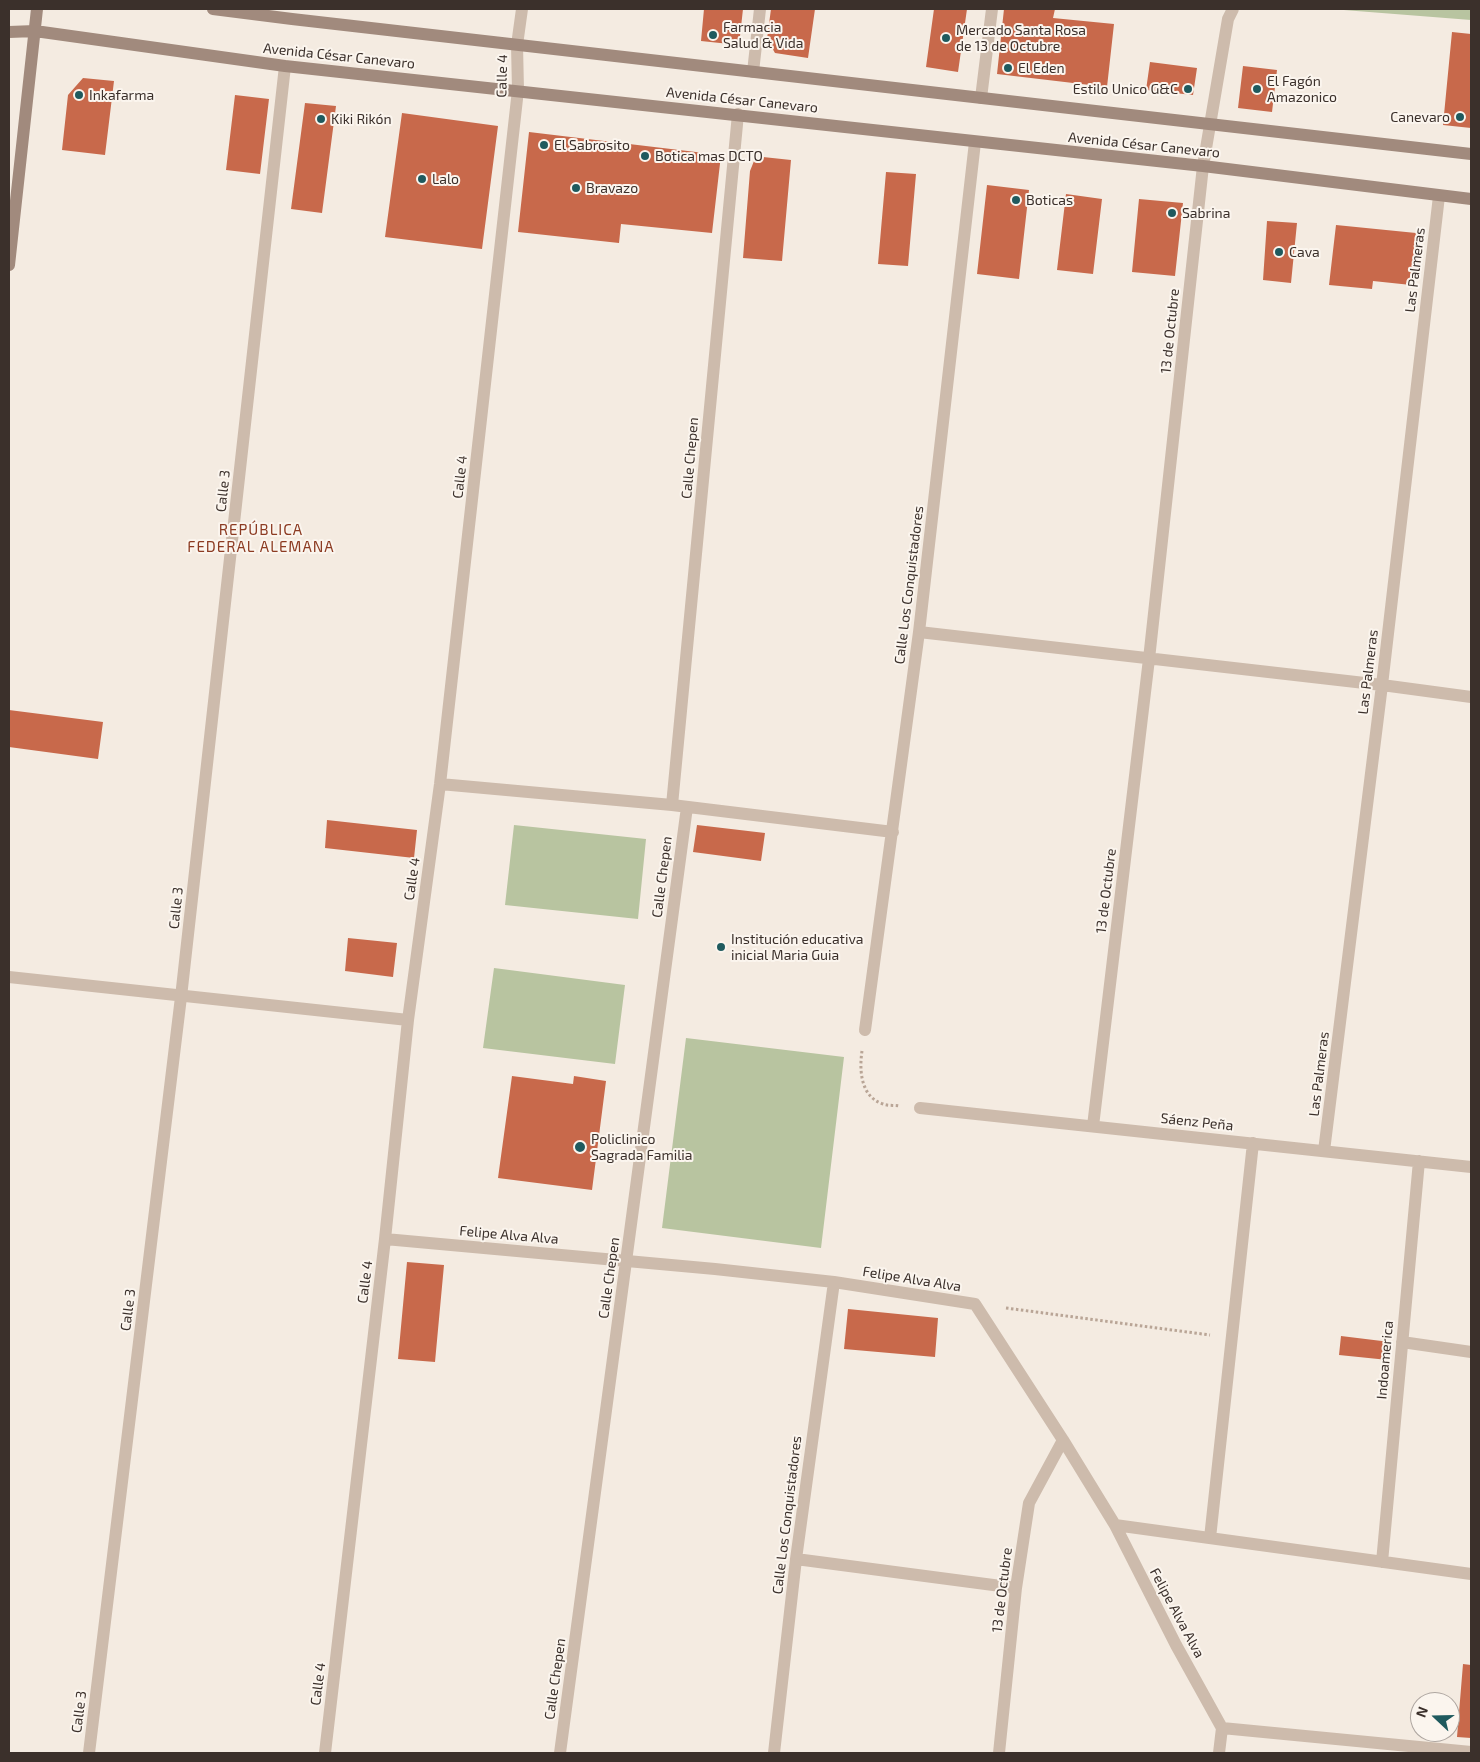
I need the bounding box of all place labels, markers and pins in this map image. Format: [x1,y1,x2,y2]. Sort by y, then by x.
place label: Farmacia Salud & Vida [723,19,803,52]
place label: Mercado Santa Rosa de 13 de Octubre [956,22,1086,54]
marker: Farmacia Salud & Vida [707,29,719,41]
marker: Mercado Santa Rosa de 13 de Octubre [940,32,952,44]
place label: El Eden [1018,60,1065,76]
marker: El Eden [1002,62,1014,74]
place label: El Fagón Amazonico [1267,73,1337,105]
place label: Estilo Unico G&C [1073,81,1178,97]
marker: Estilo Unico G&C [1182,83,1194,95]
marker: El Fagón Amazonico [1251,83,1263,95]
place label: Inkafarma [89,87,154,103]
marker: Inkafarma [73,89,85,101]
place label: Canevaro [1390,109,1450,125]
place label: Kiki Rikón [331,111,392,127]
marker: Canevaro [1454,111,1466,123]
marker: Kiki Rikón [315,113,327,125]
place label: El Sabrosito [554,137,630,153]
marker: El Sabrosito [538,139,550,151]
place label: Botica mas DCTO [655,148,763,164]
marker: Botica mas DCTO [639,150,651,162]
place label: Lalo [432,171,459,187]
marker: Lalo [416,173,428,185]
place label: Bravazo [586,180,638,196]
marker: Bravazo [570,182,582,194]
place label: Boticas [1026,192,1073,208]
marker: Boticas [1010,194,1022,206]
place label: Sabrina [1182,205,1230,221]
marker: Sabrina [1166,207,1178,219]
place label: Cava [1289,244,1320,260]
marker: Cava [1273,246,1285,258]
place label: Institución educativa inicial Maria Guia [731,931,863,964]
marker: Institución educativa inicial Maria Guia [715,941,727,953]
place label: Policlinico Sagrada Familia [591,1131,692,1164]
marker: Policlinico Sagrada Familia [573,1140,587,1154]

